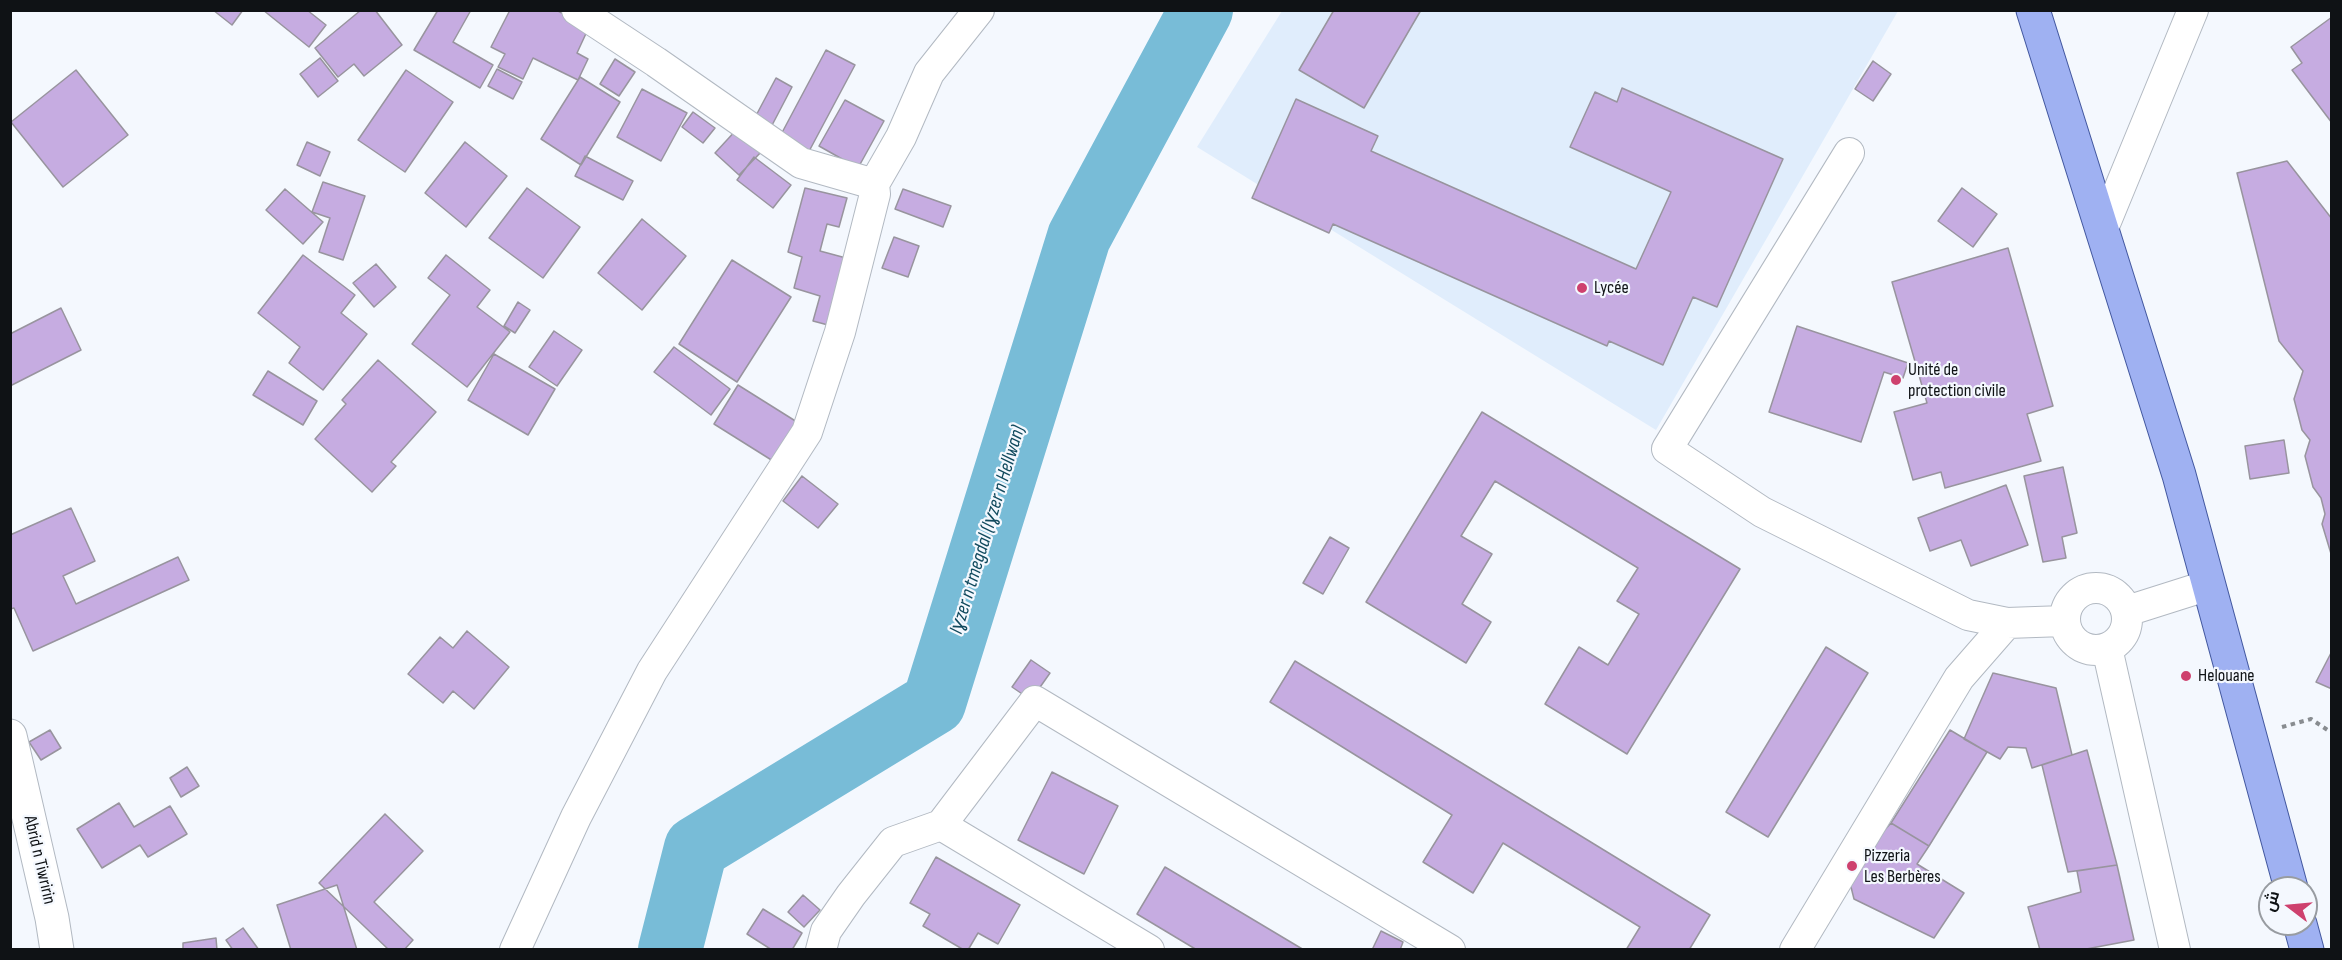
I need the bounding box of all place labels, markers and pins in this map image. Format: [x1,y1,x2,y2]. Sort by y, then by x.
place label: Lycée [1594,277,1629,299]
marker: Lycée [1575,281,1589,295]
place label: Unité de protection civile [1908,359,2006,401]
marker: Unité de protection civile [1889,373,1903,387]
place label: Helouane [2198,665,2255,687]
marker: Helouane [2179,669,2193,683]
place label: Pizzeria Les Berbères [1864,845,1941,888]
marker: Pizzeria Les Berbères [1845,859,1859,873]

